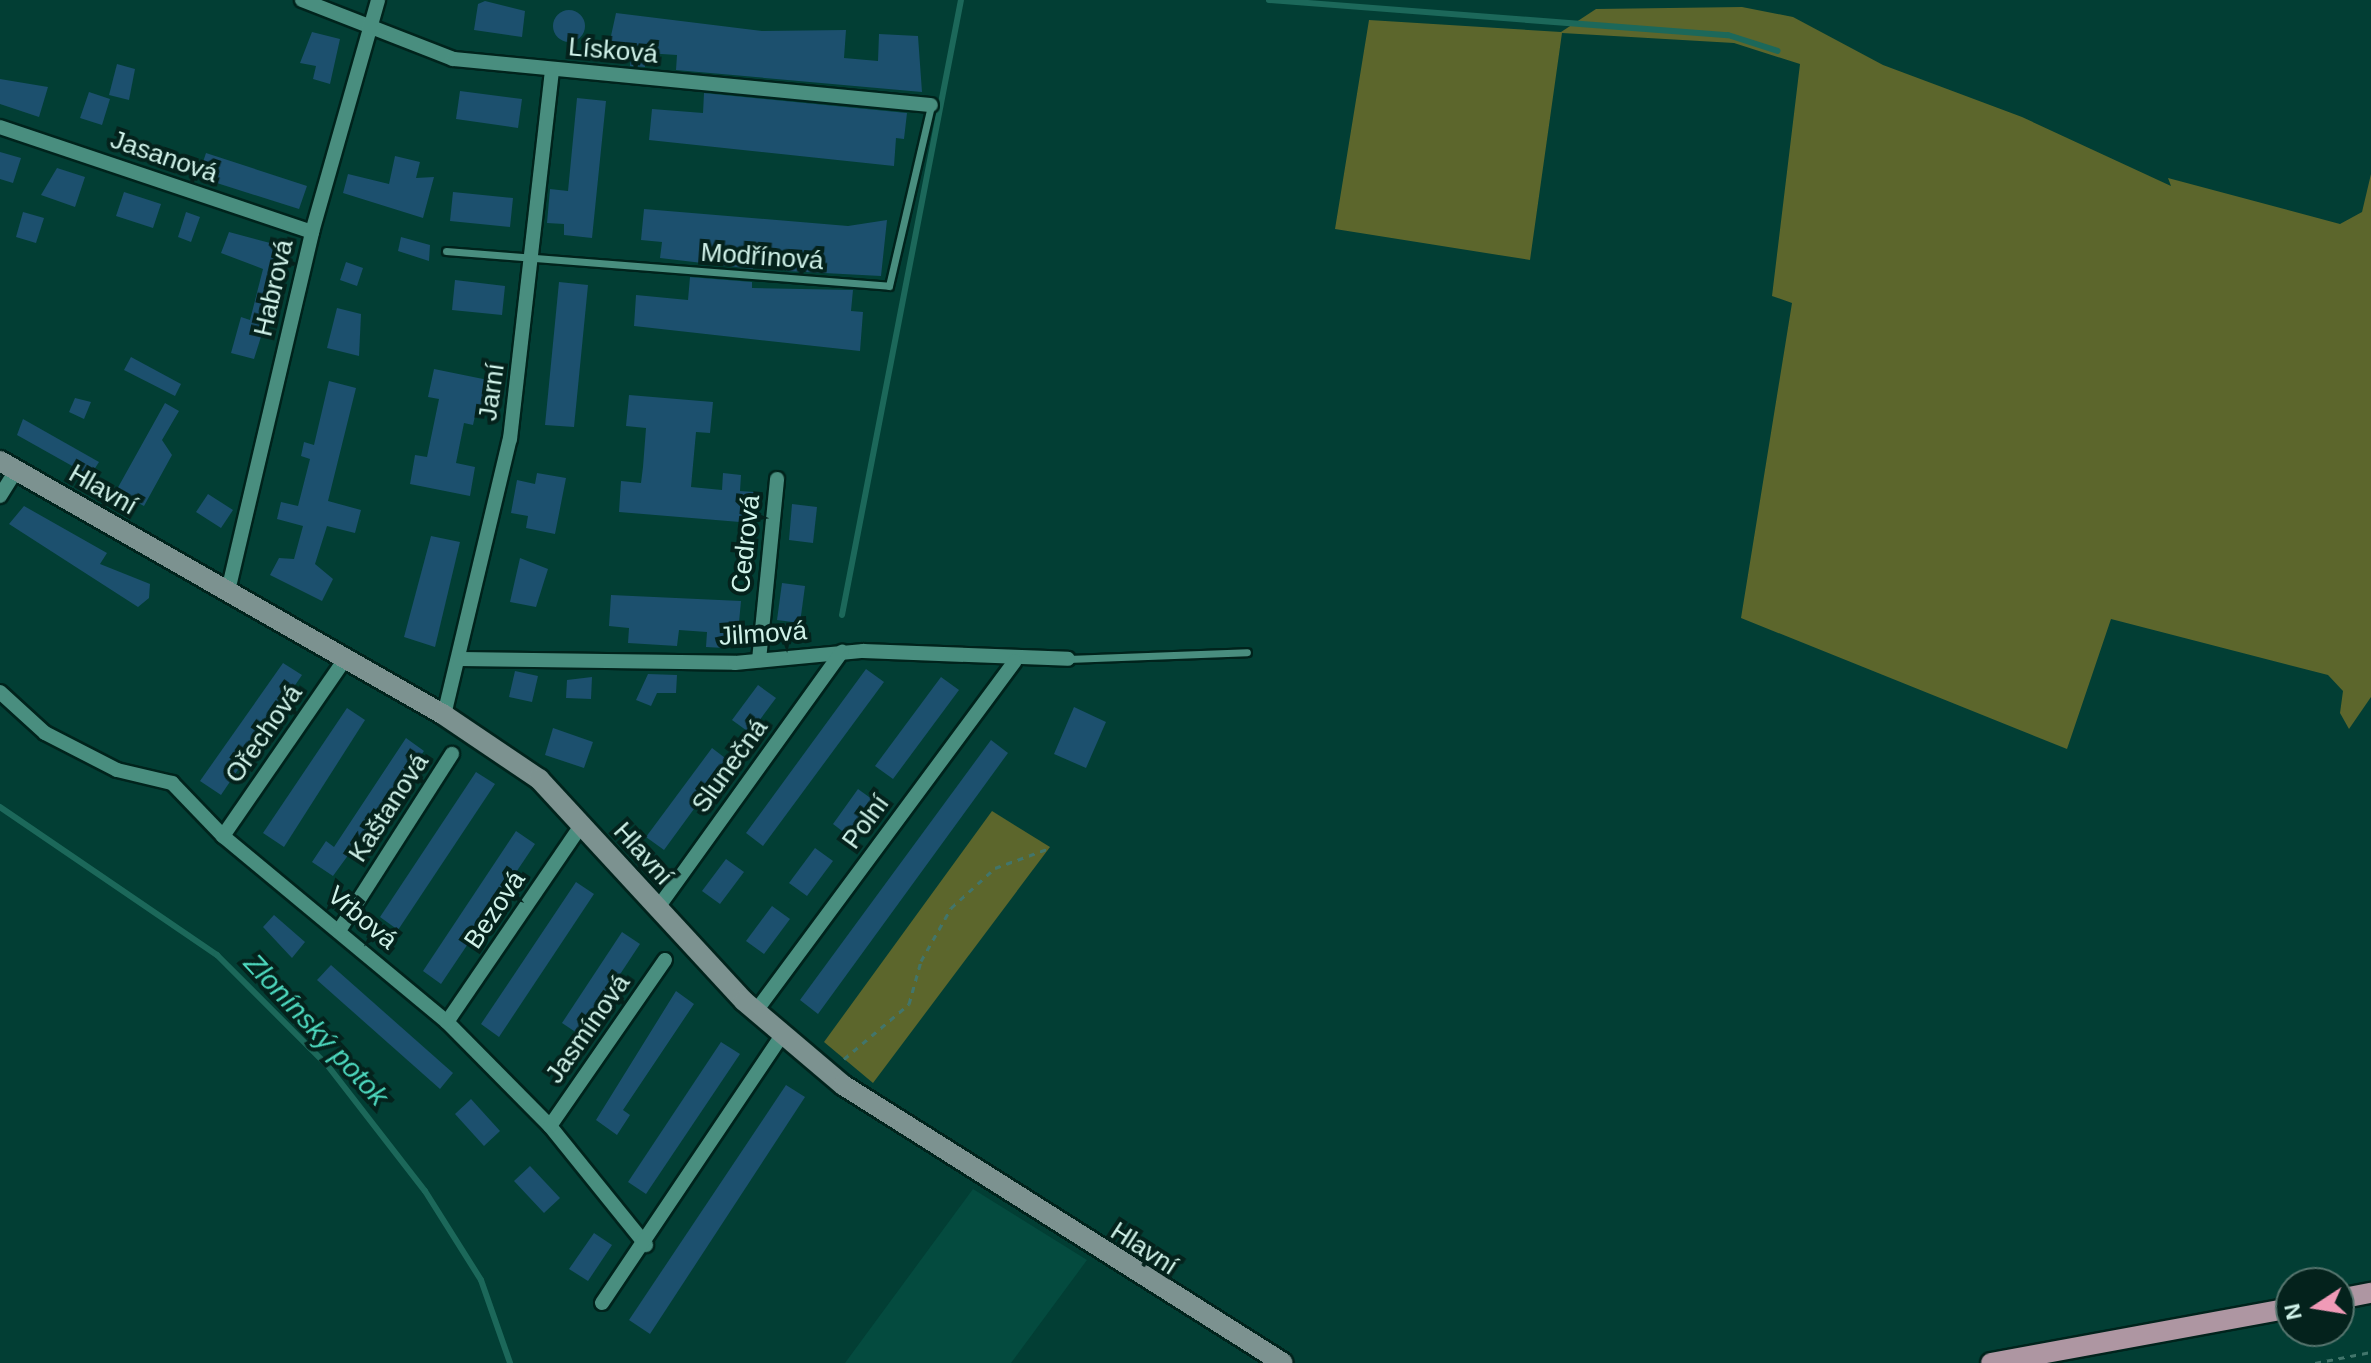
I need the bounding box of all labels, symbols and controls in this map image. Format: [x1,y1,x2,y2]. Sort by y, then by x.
street label: Lísková [567,32,659,70]
street label: Jasanová [106,124,222,190]
street label: Habrová [248,237,300,339]
street label: Modřínová [700,237,824,277]
street label: Jarní [473,361,511,423]
street label: Hlavní [63,458,143,522]
street label: Cedrová [725,494,767,594]
street label: Jilmová [718,615,808,653]
street label: Ořechová [219,679,309,789]
street label: Slunečná [686,713,774,819]
street label: Kaštanová [342,748,436,868]
street label: Polní [836,789,896,855]
street label: Hlavní [607,816,679,892]
street label: Bezová [458,865,532,955]
street label: Vrbová [321,880,403,956]
water label: Zlonínský potok [237,947,395,1113]
street label: Jasmínová [539,969,637,1089]
street label: Hlavní [1105,1216,1183,1282]
north arrow [2275,1267,2355,1347]
text: N [2279,1301,2307,1322]

